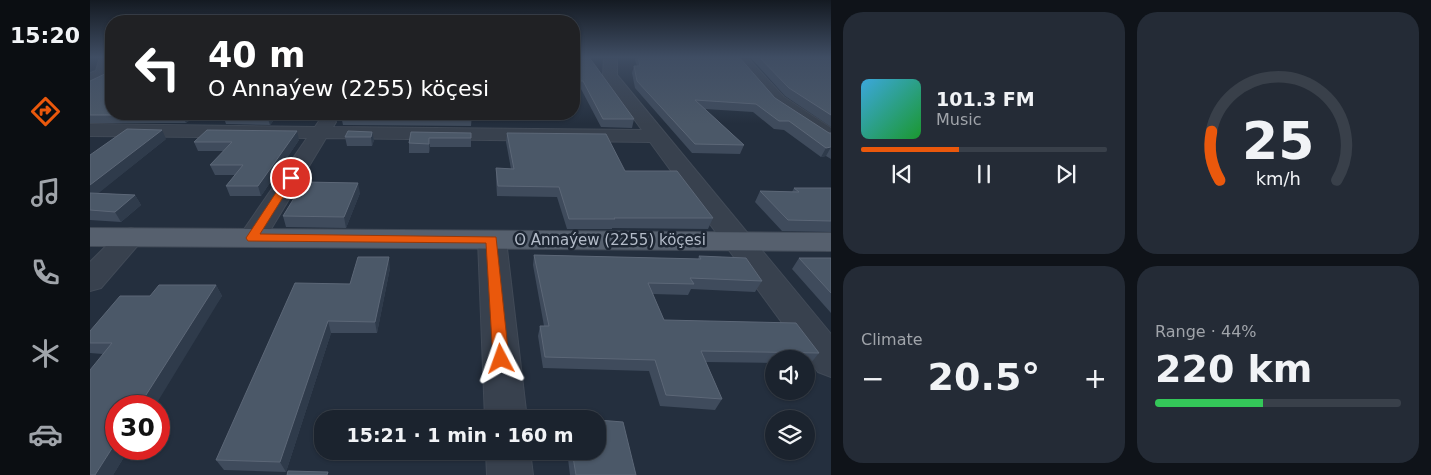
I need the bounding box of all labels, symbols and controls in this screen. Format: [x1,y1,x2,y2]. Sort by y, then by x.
text: 15:20 [10,23,80,48]
icon: left [125,35,190,100]
text: 40 m [208,35,305,75]
text: O Annaýew (2255) köçesi [208,76,489,101]
text: 101.3 FM [936,88,1035,110]
icon: directions [28,94,63,129]
text: Music [936,110,982,129]
text: 25 [1242,111,1314,171]
pin [270,157,312,199]
icon: previous [888,160,916,188]
icon: pause [970,160,998,188]
icon: next [1052,160,1080,188]
icon: arrive [277,164,305,192]
text: km/h [1255,168,1301,189]
icon: music [28,175,63,210]
street label: O Annaýew (2255) köçesi [514,231,706,249]
icon: phone [28,255,63,290]
text: Range · 44% [1155,322,1257,341]
text: Climate [861,330,923,349]
position arrow [474,332,526,384]
icon: climate [28,336,63,371]
text: 220 km [1155,347,1312,391]
map controls [765,350,815,460]
button: sound [765,350,815,400]
text: 20.5° [928,355,1040,399]
text: − [861,362,884,395]
text: + [1084,362,1107,395]
speed limit sign: 30 [105,395,170,460]
button: layers [765,410,815,460]
icon: car [28,417,63,452]
text: 15:21 · 1 min · 160 m [346,424,574,446]

